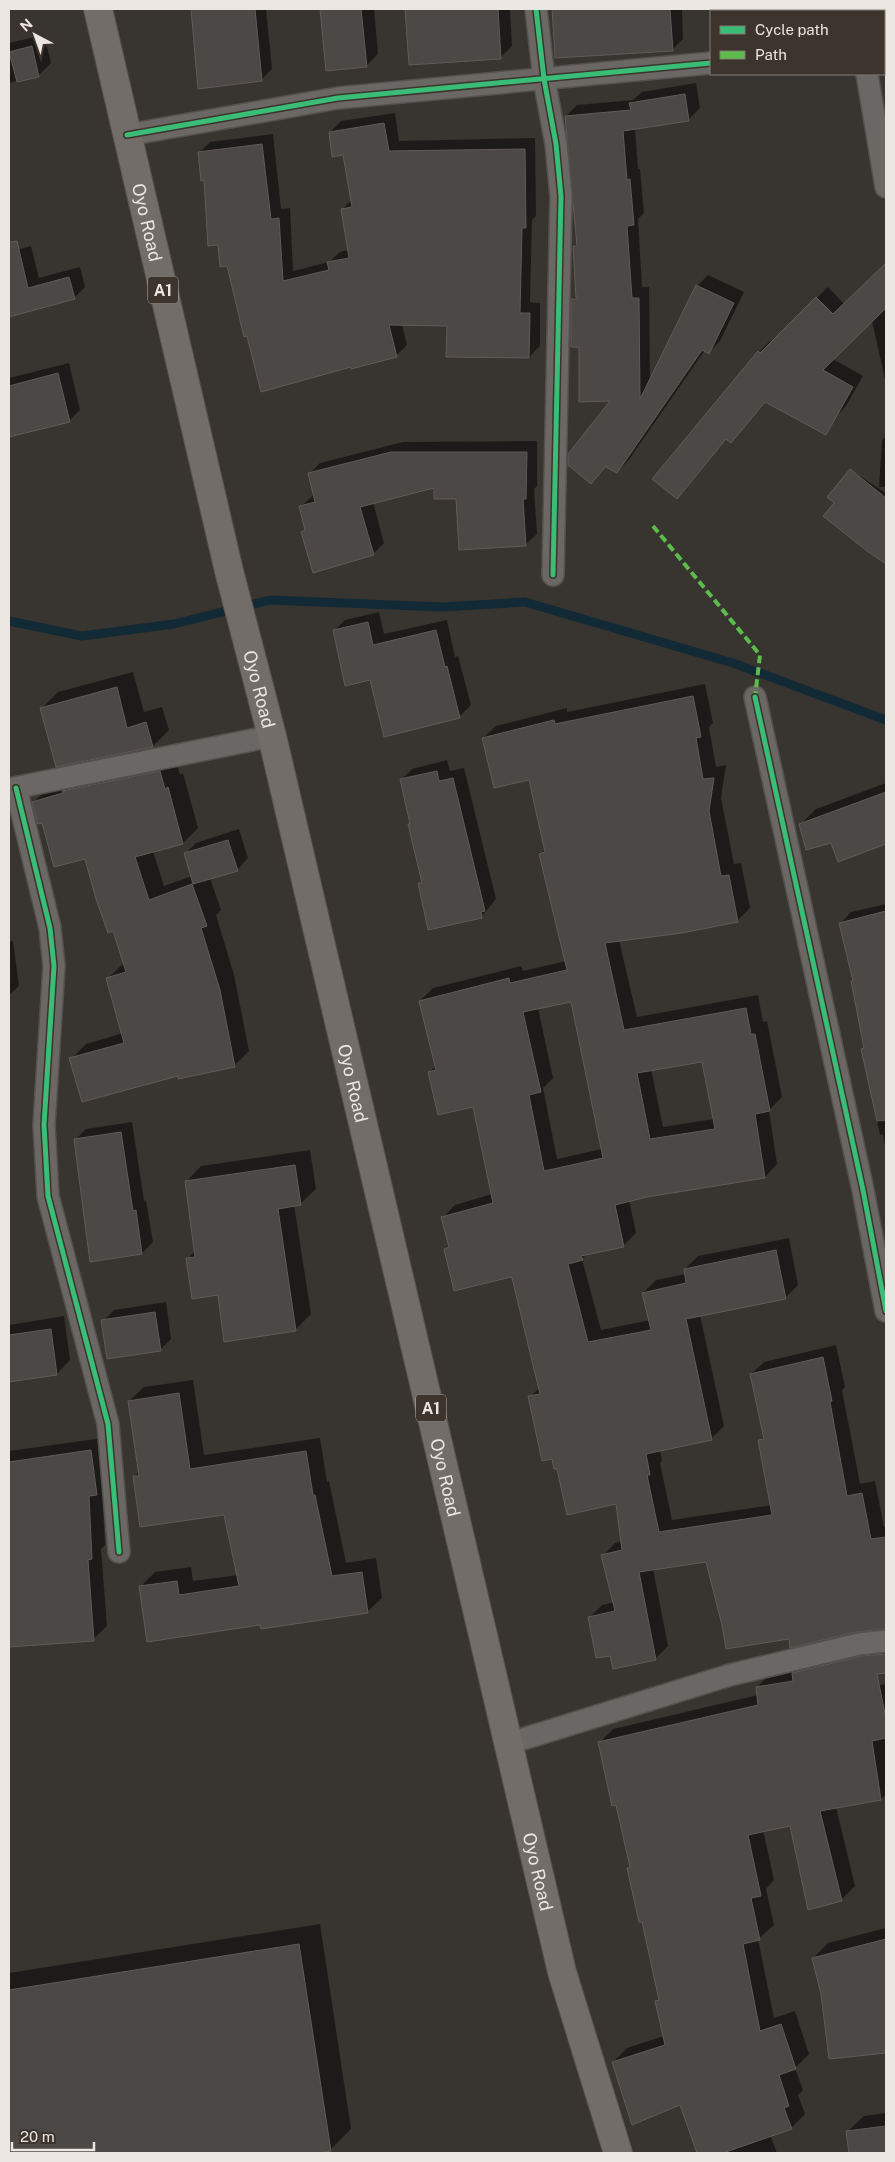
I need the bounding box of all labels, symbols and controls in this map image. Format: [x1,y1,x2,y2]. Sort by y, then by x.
north arrow [10,10,60,60]
legend [710,10,885,75]
text: N [17,16,36,35]
text: Cycle path [755,21,829,38]
text: Path [755,46,787,63]
street label: Oyo Road [128,181,167,264]
road number: A1 [148,276,178,304]
street label: Oyo Road [240,648,280,730]
street label: Oyo Road [334,1042,373,1124]
road number: A1 [416,1395,446,1422]
street label: Oyo Road [427,1436,465,1519]
street label: Oyo Road [519,1830,558,1913]
scale bar [12,2120,95,2152]
text: 20 m [20,2128,55,2145]

